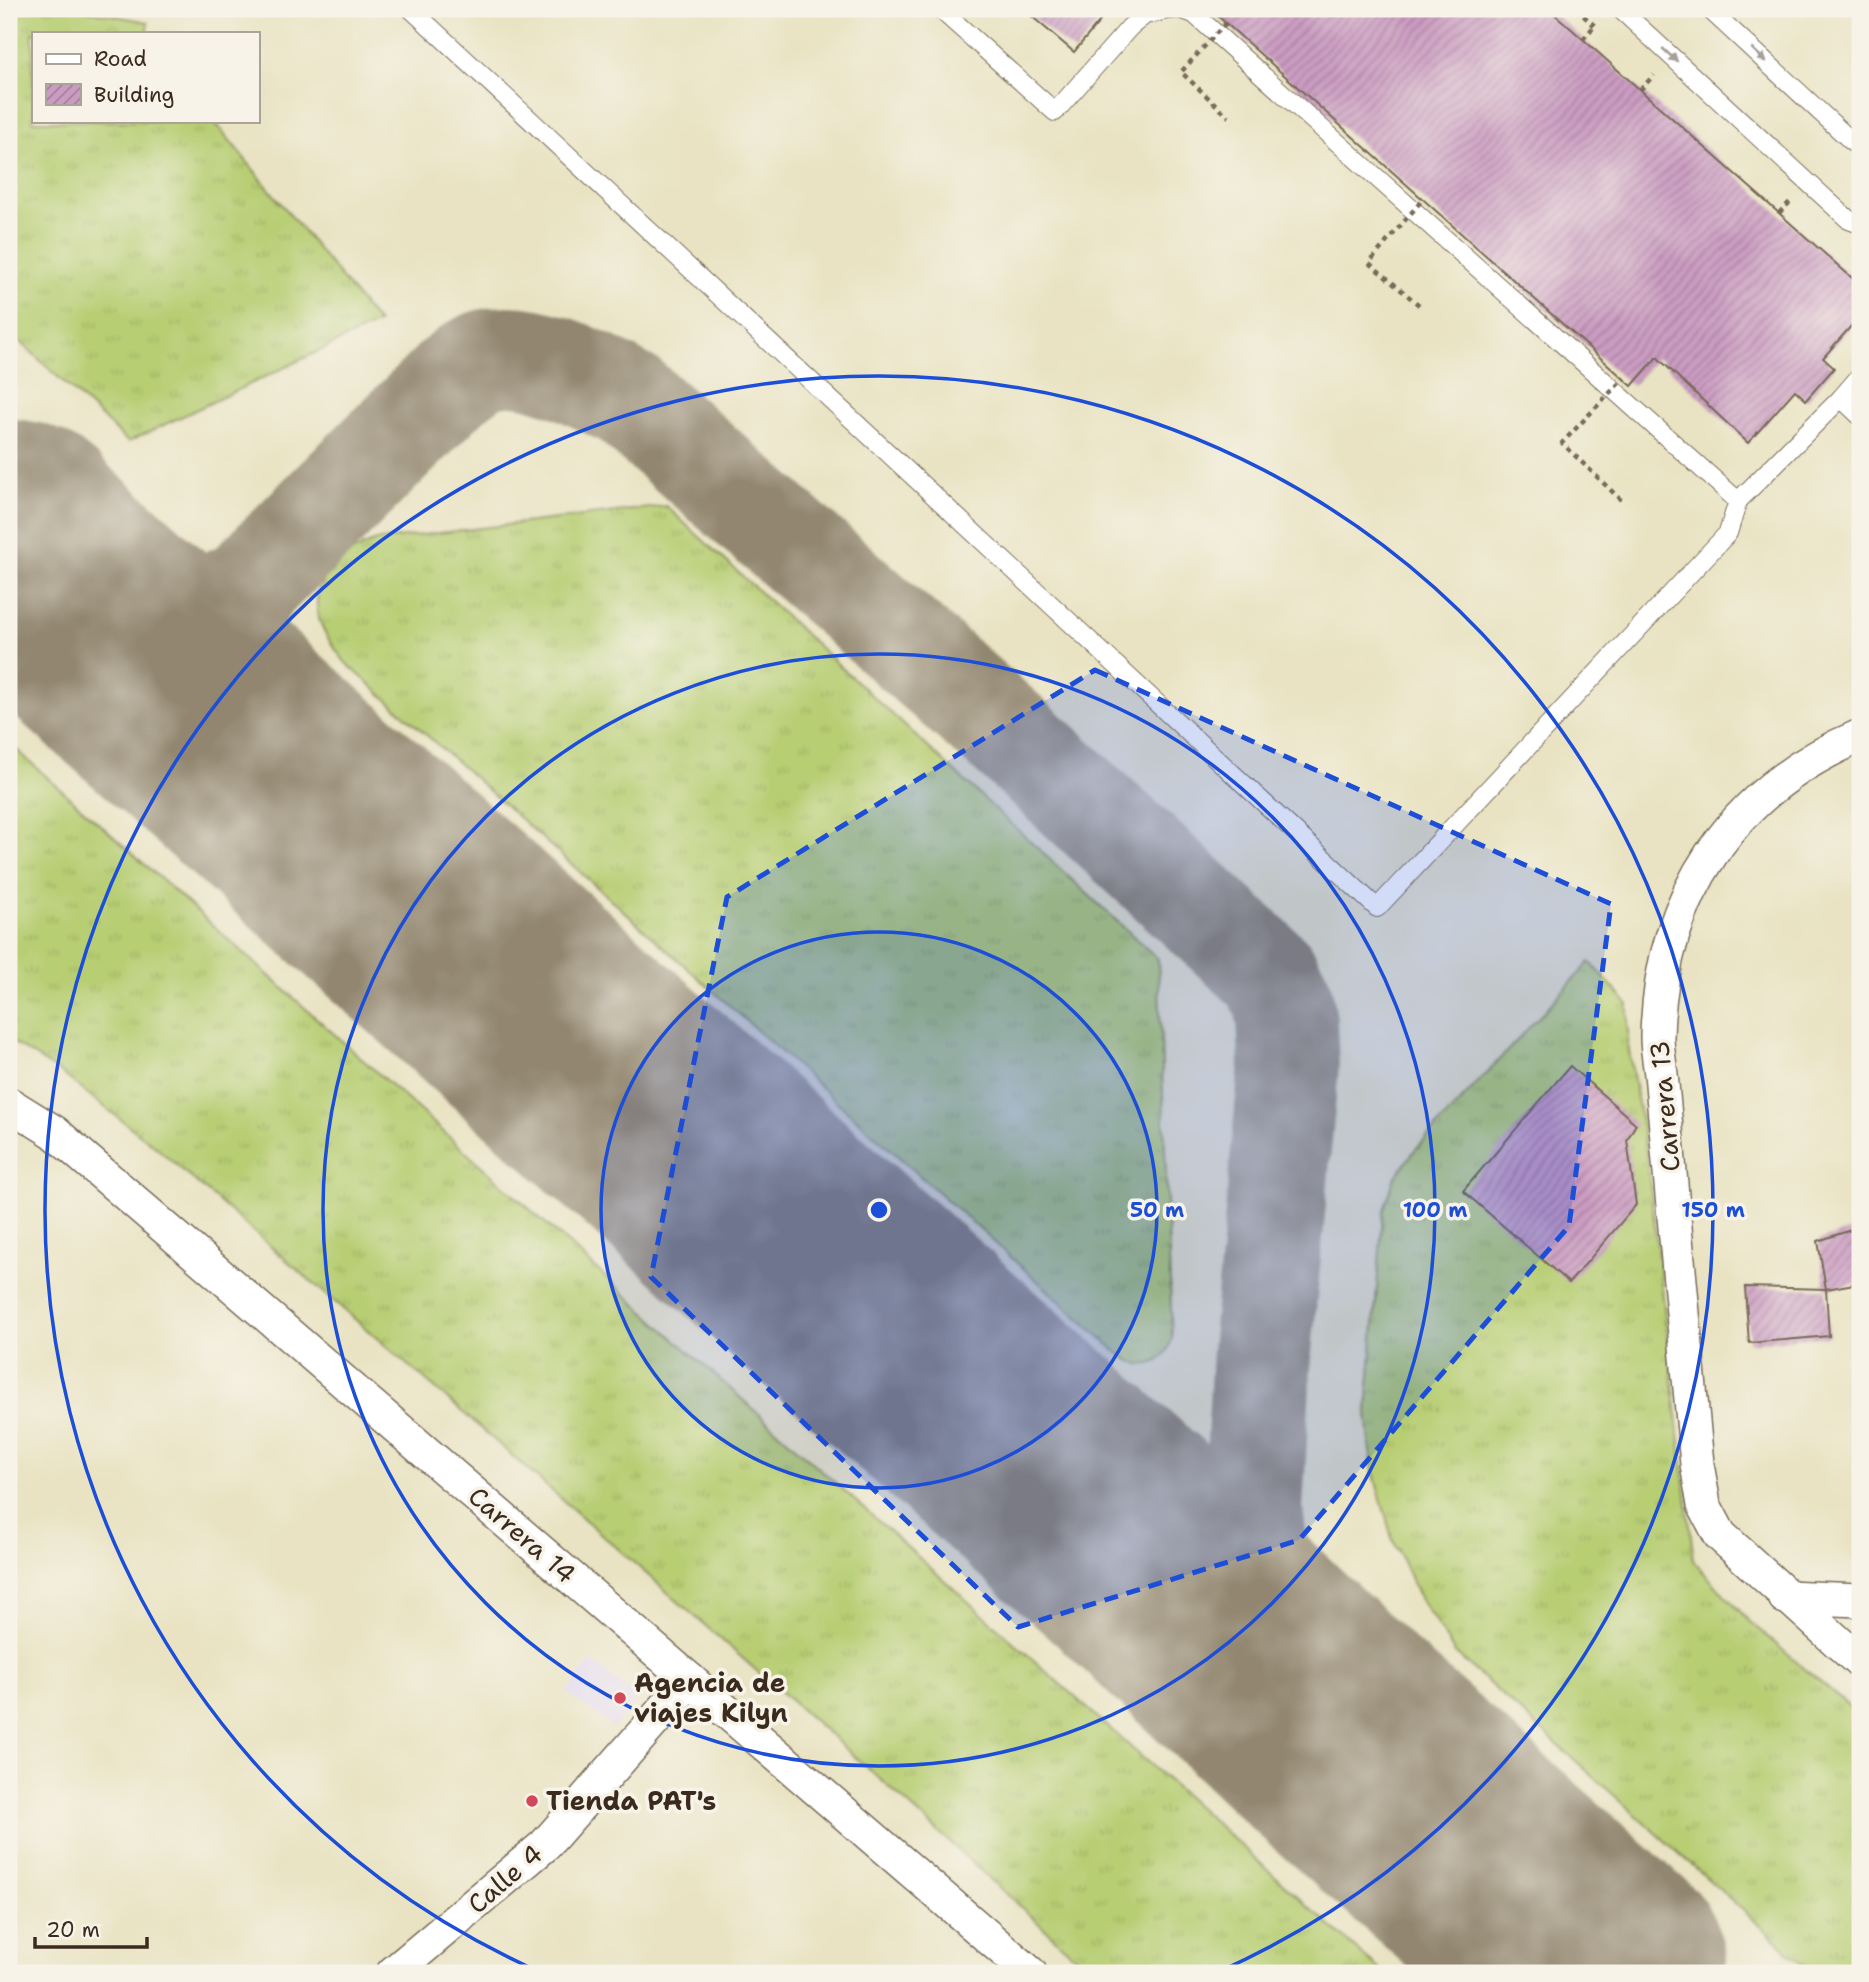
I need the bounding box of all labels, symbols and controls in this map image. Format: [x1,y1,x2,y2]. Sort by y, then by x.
legend [32,32,259,122]
text: Road [94,45,147,73]
one-way arrow [1661,46,1678,62]
one-way arrow [1750,47,1768,63]
text: Building [94,81,174,109]
street label: Carrera 13 [1641,1039,1688,1173]
text: 50 m [1130,1196,1184,1224]
text: 100 m [1403,1196,1467,1224]
text: 150 m [1681,1196,1745,1224]
centre of rings [867,1198,891,1222]
street label: Carrera 14 [461,1478,583,1591]
place label: Agencia de viajes Kilyn [634,1665,788,1730]
marker: Agencia de viajes Kilyn [612,1690,628,1706]
place label: Tienda PAT's [546,1783,716,1818]
marker: Tienda PAT's [524,1793,540,1809]
street label: Calle 4 [460,1836,550,1921]
scale bar [35,1905,147,1949]
text: 20 m [46,1916,100,1944]

